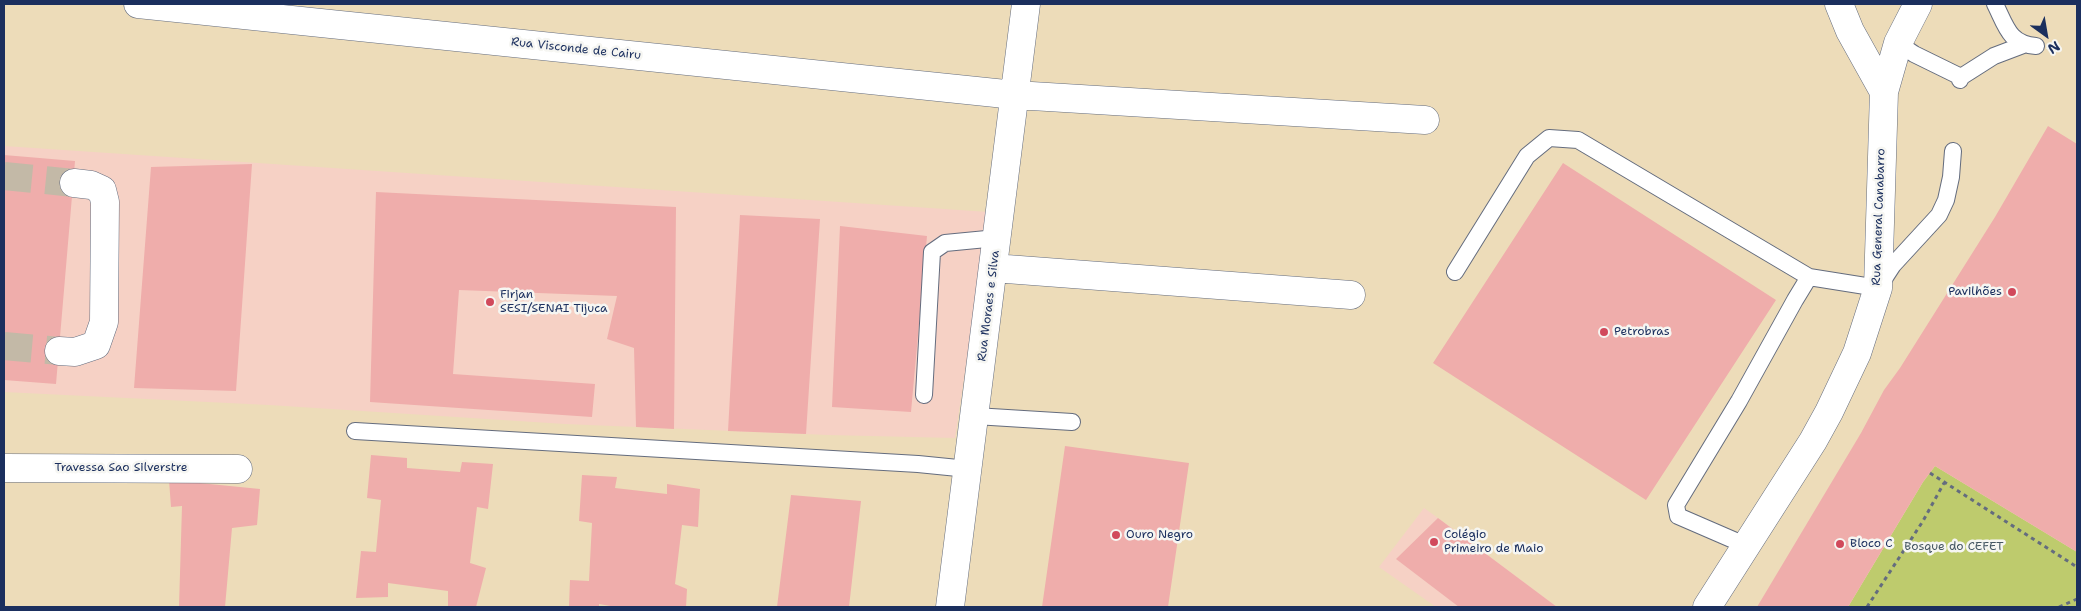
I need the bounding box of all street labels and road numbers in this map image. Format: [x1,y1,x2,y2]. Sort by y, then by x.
street label: Rua Visconde de Cairu [510,35,642,63]
street label: Rua General Canabarro [1869,148,1889,286]
street label: Rua Moraes e Silva [975,250,1003,362]
street label: Travessa Sao Silverstre [54,461,188,475]

